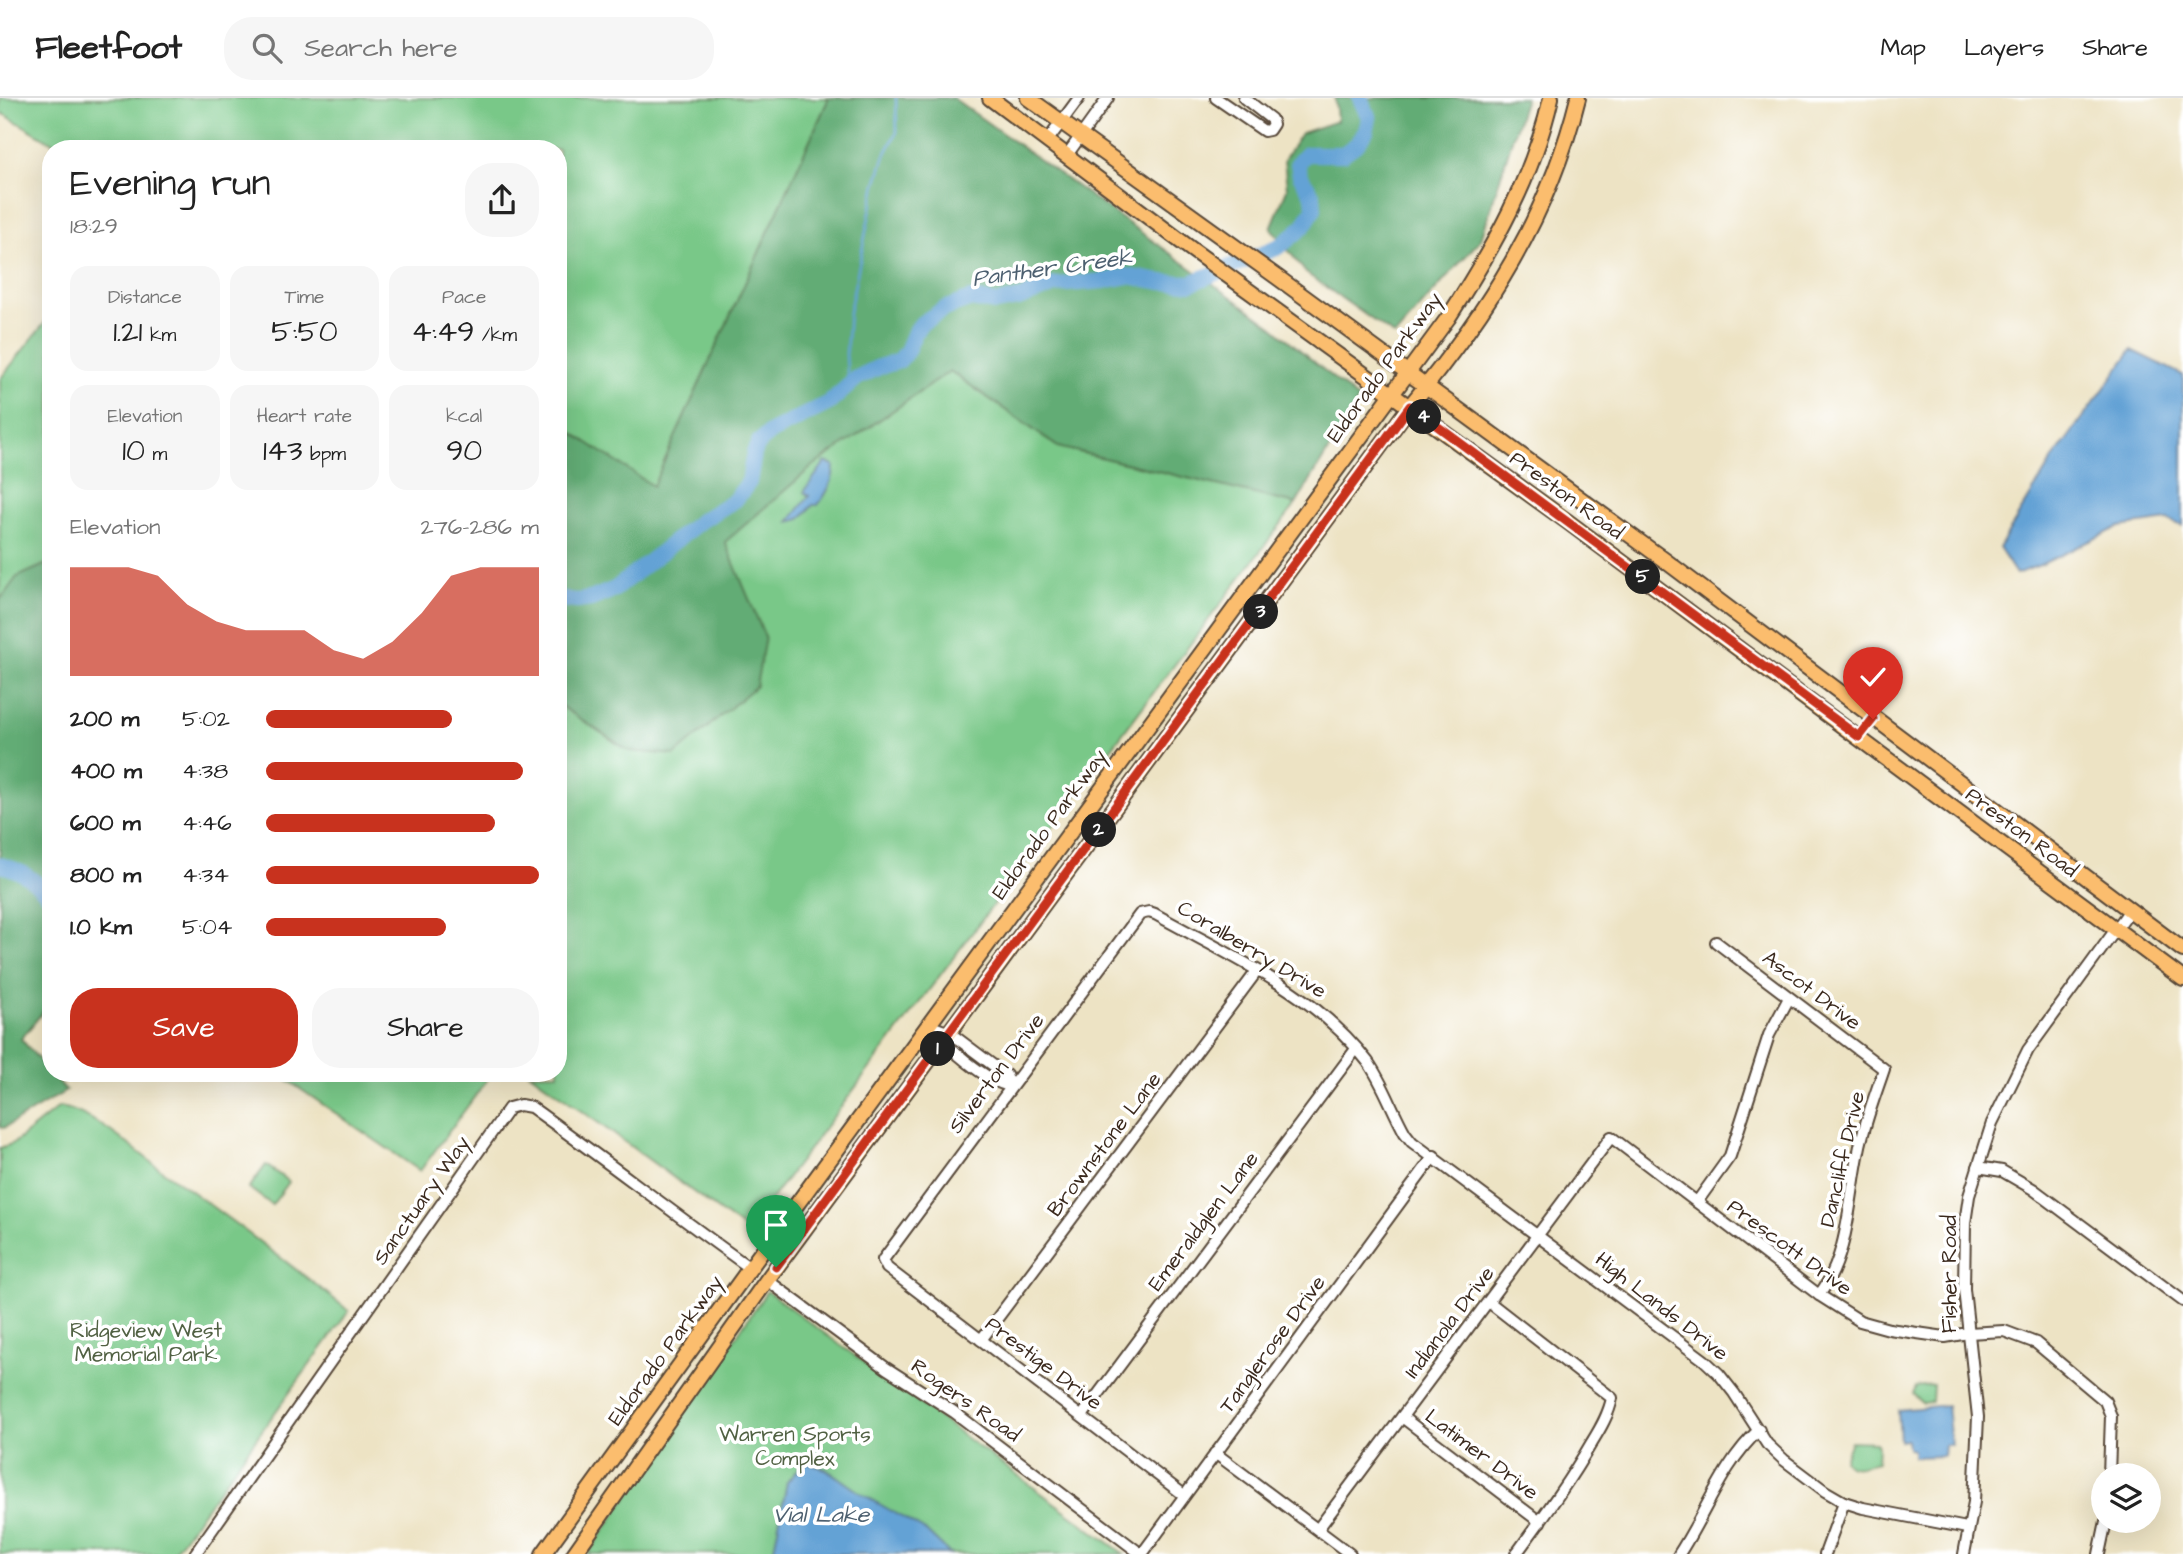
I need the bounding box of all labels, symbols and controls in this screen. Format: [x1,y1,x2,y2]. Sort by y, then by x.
search box [224,17,714,80]
text: Fleetfoot [35,25,182,71]
icon: search [248,29,286,67]
text: Search here [304,30,458,66]
text: Map [1881,31,1926,65]
text: Layers [1964,31,2044,65]
text: Share [2082,31,2148,65]
text: Evening run [70,158,271,210]
button: share [465,163,539,237]
text: 18:29 [70,210,118,242]
water label: Panther Creek [970,241,1135,295]
text: Distance [108,284,182,311]
text: Time [285,284,324,311]
text: Pace [442,284,486,311]
street label: Eldorado Parkway [1320,286,1451,450]
text: 1.21 [113,311,142,353]
text: 5:50 [271,311,338,353]
text: 4:49 [411,311,474,353]
text: km [142,322,176,349]
text: /km [474,322,517,349]
pin: 4 [1406,400,1442,434]
text: Elevation [107,403,182,430]
text: Heart rate [257,403,352,430]
text: kcal [446,403,482,430]
text: 4 [1417,403,1430,430]
text: 10 [122,430,145,472]
text: 143 [263,430,302,472]
text: 90 [446,430,482,472]
text: m [145,441,167,468]
text: bpm [302,441,346,468]
street label: Preston Road [1504,444,1630,547]
text: Elevation [70,511,161,543]
text: 276–286 m [421,511,539,543]
pin: 5 [1626,560,1660,594]
text: 5 [1636,563,1649,590]
pin: 3 [1244,594,1278,630]
text: 3 [1256,598,1265,625]
pin [1843,647,1903,719]
icon: check [1854,658,1892,696]
text: 200 m [70,703,139,735]
text: 5:02 [182,703,230,735]
street label: Eldorado Parkway [985,743,1116,907]
text: 400 m [70,755,142,787]
text: 4:38 [182,755,228,787]
street label: Preston Road [1959,780,2084,885]
text: 600 m [70,807,141,839]
text: 4:46 [182,807,232,839]
pin: 2 [1082,812,1116,848]
text: 2 [1093,816,1104,843]
text: 800 m [70,859,141,891]
text: 4:34 [182,859,229,891]
street label: Coralberry Drive [1171,893,1332,1007]
text: 1.0 km [70,911,132,943]
text: 5:04 [182,911,232,943]
street label: Ascot Drive [1756,944,1867,1037]
button: Save [70,988,298,1068]
button: Share [312,988,539,1068]
street label: Silverton Drive [942,1007,1051,1139]
pin: 1 [920,1032,956,1066]
text: 1 [936,1035,939,1062]
street label: Brownstone Lane [1040,1066,1168,1223]
street label: Dancliff Drive [1813,1088,1872,1230]
street label: Sanctuary Way [366,1130,479,1272]
street label: Emeraldglen Lane [1141,1146,1267,1298]
street label: Prescott Drive [1721,1192,1858,1303]
pin [746,1195,806,1267]
icon: arrive [757,1206,795,1244]
street label: Fisher Road [1935,1215,1964,1333]
street label: High Lands Drive [1588,1245,1734,1369]
street label: Indianola Drive [1398,1260,1501,1384]
street label: Eldorado Parkway [601,1269,732,1433]
street label: Tanglerose Drive [1212,1269,1334,1420]
street label: Prestige Drive [978,1310,1108,1419]
park label: Ridgeview West Memorial Park [70,1316,223,1369]
street label: Rogers Road [904,1352,1027,1451]
street label: Latimer Drive [1419,1402,1544,1507]
park label: Warren Sports Complex [719,1420,871,1474]
map controls [2091,1463,2161,1533]
button: layers [2091,1463,2161,1533]
water label: Vial Lake [773,1499,871,1531]

